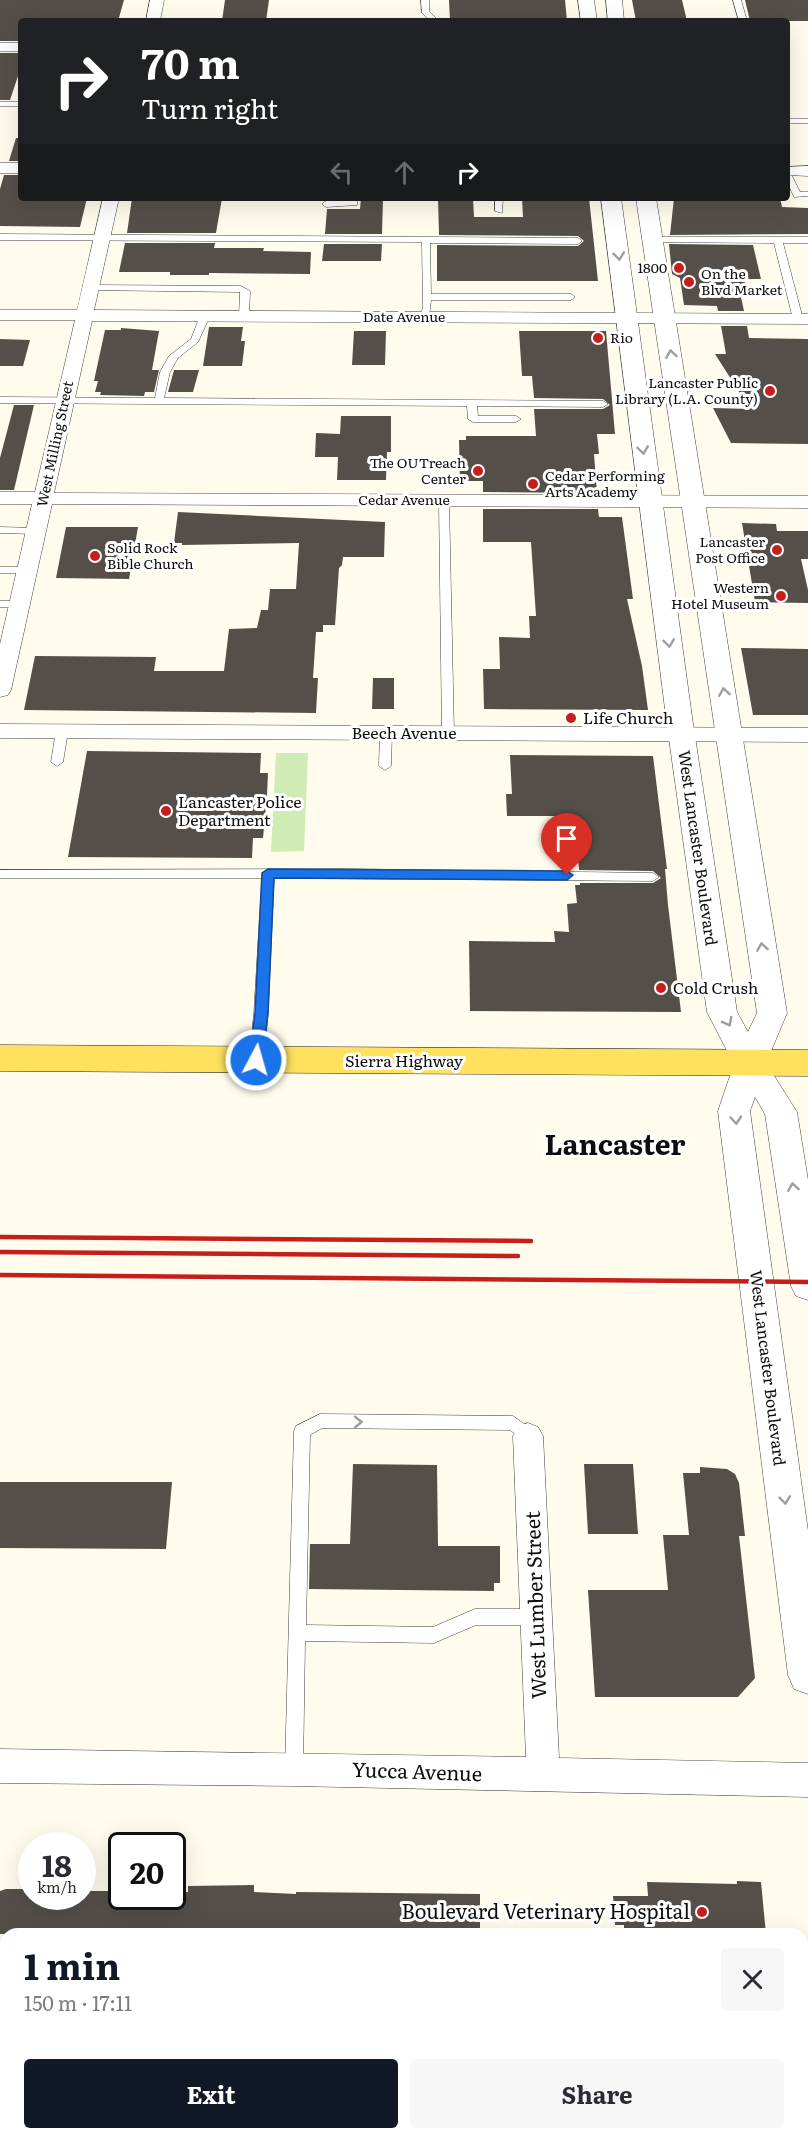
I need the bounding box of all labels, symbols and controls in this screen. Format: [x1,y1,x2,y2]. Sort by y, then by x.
text: 70 m [141,30,240,92]
icon: right [42,42,120,120]
text: Turn right [141,87,278,127]
icon: left [325,156,358,189]
icon: ahead [388,156,421,189]
icon: right [451,156,484,189]
one-way arrow [612,251,624,261]
place label: 1800 [637,257,667,277]
marker: 1800 [672,261,686,275]
place label: On the Blvd Market [701,263,783,299]
marker: On the Blvd Market [682,275,696,289]
street label: Date Avenue [363,306,445,326]
place label: Rio [610,327,633,347]
marker: Rio [591,331,605,345]
one-way arrow [665,350,677,359]
place label: Lancaster Public Library (L.A. County) [615,372,758,408]
street label: West Milling Street [31,379,77,509]
marker: Lancaster Public Library (L.A. County) [763,384,777,398]
one-way arrow [637,445,649,454]
place label: The OUTreach Center [369,452,466,488]
marker: The OUTreach Center [471,464,485,478]
place label: Cedar Performing Arts Academy [545,465,665,501]
marker: Cedar Performing Arts Academy [526,477,540,491]
street label: Cedar Avenue [358,489,450,509]
place label: Lancaster Post Office [695,531,765,567]
place label: Solid Rock Bible Church [107,537,194,573]
marker: Lancaster Post Office [770,543,784,557]
marker: Solid Rock Bible Church [88,549,102,563]
place label: Western Hotel Museum [671,577,769,613]
marker: Western Hotel Museum [774,589,788,603]
one-way arrow [663,638,675,647]
one-way arrow [718,688,730,697]
place label: Life Church [583,705,674,729]
marker: Life Church [564,711,578,725]
street label: Beech Avenue [351,720,457,744]
street label: West Lancaster Boulevard [673,749,725,947]
place label: Lancaster Police Department [178,789,302,831]
marker: Lancaster Police Department [159,804,173,818]
pin [541,813,592,875]
icon: arrive [550,822,583,855]
one-way arrow [756,943,768,952]
place label: Cold Crush [673,975,759,999]
marker: Cold Crush [654,981,668,995]
one-way arrow [721,1015,732,1026]
position arrow [224,1028,288,1092]
street label: Sierra Highway [345,1048,464,1072]
one-way arrow [729,1115,742,1124]
district label: Lancaster [544,1122,686,1164]
one-way arrow [787,1182,799,1192]
street label: West Lancaster Boulevard [745,1269,793,1467]
one-way arrow [353,1416,362,1428]
one-way arrow [779,1496,791,1505]
street label: West Lumber Street [516,1511,552,1699]
street label: Yucca Avenue [351,1753,483,1787]
speed limit sign: 20 [108,1832,186,1910]
text: 18 [42,1842,72,1886]
text: km/h [37,1875,77,1898]
place label: Boulevard Veterinary Hospital [402,1895,690,1925]
marker: Boulevard Veterinary Hospital [695,1905,709,1919]
text: 1 min [24,1938,120,1991]
button: close [721,1948,784,2011]
text: 150 m · 17:11 [24,1987,132,2017]
button: Exit [24,2059,398,2128]
button: Share [410,2059,784,2128]

